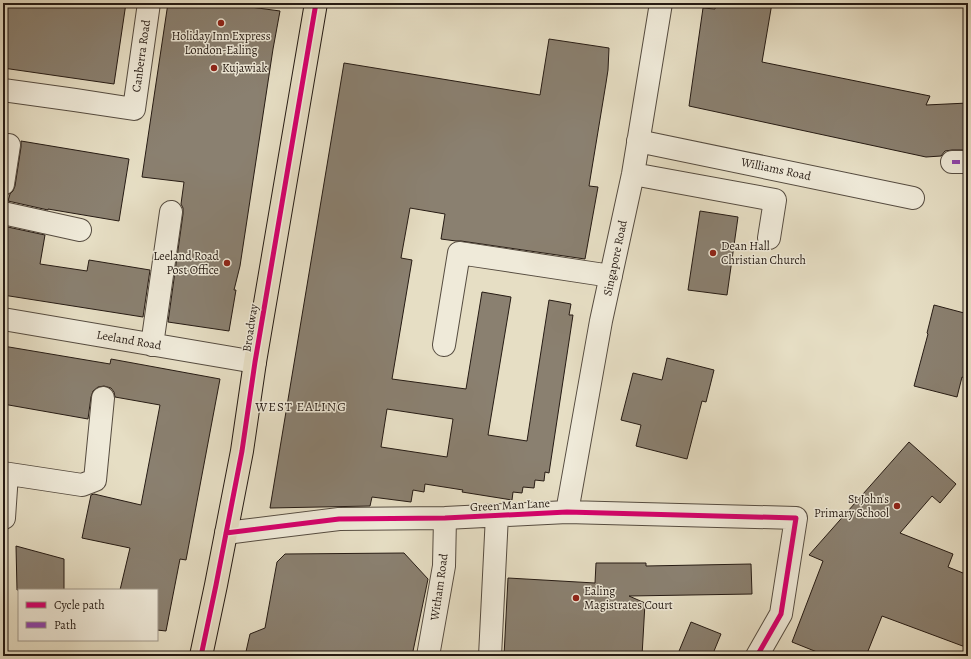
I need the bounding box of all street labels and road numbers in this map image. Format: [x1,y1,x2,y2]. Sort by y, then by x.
street label: Canberra Road [128,18,154,93]
street label: Williams Road [739,154,813,184]
street label: Singapore Road [599,218,631,297]
street label: Broadway [238,302,262,353]
street label: Leeland Road [95,326,163,354]
street label: Green Man Lane [470,495,550,515]
street label: Witham Road [426,552,452,622]

